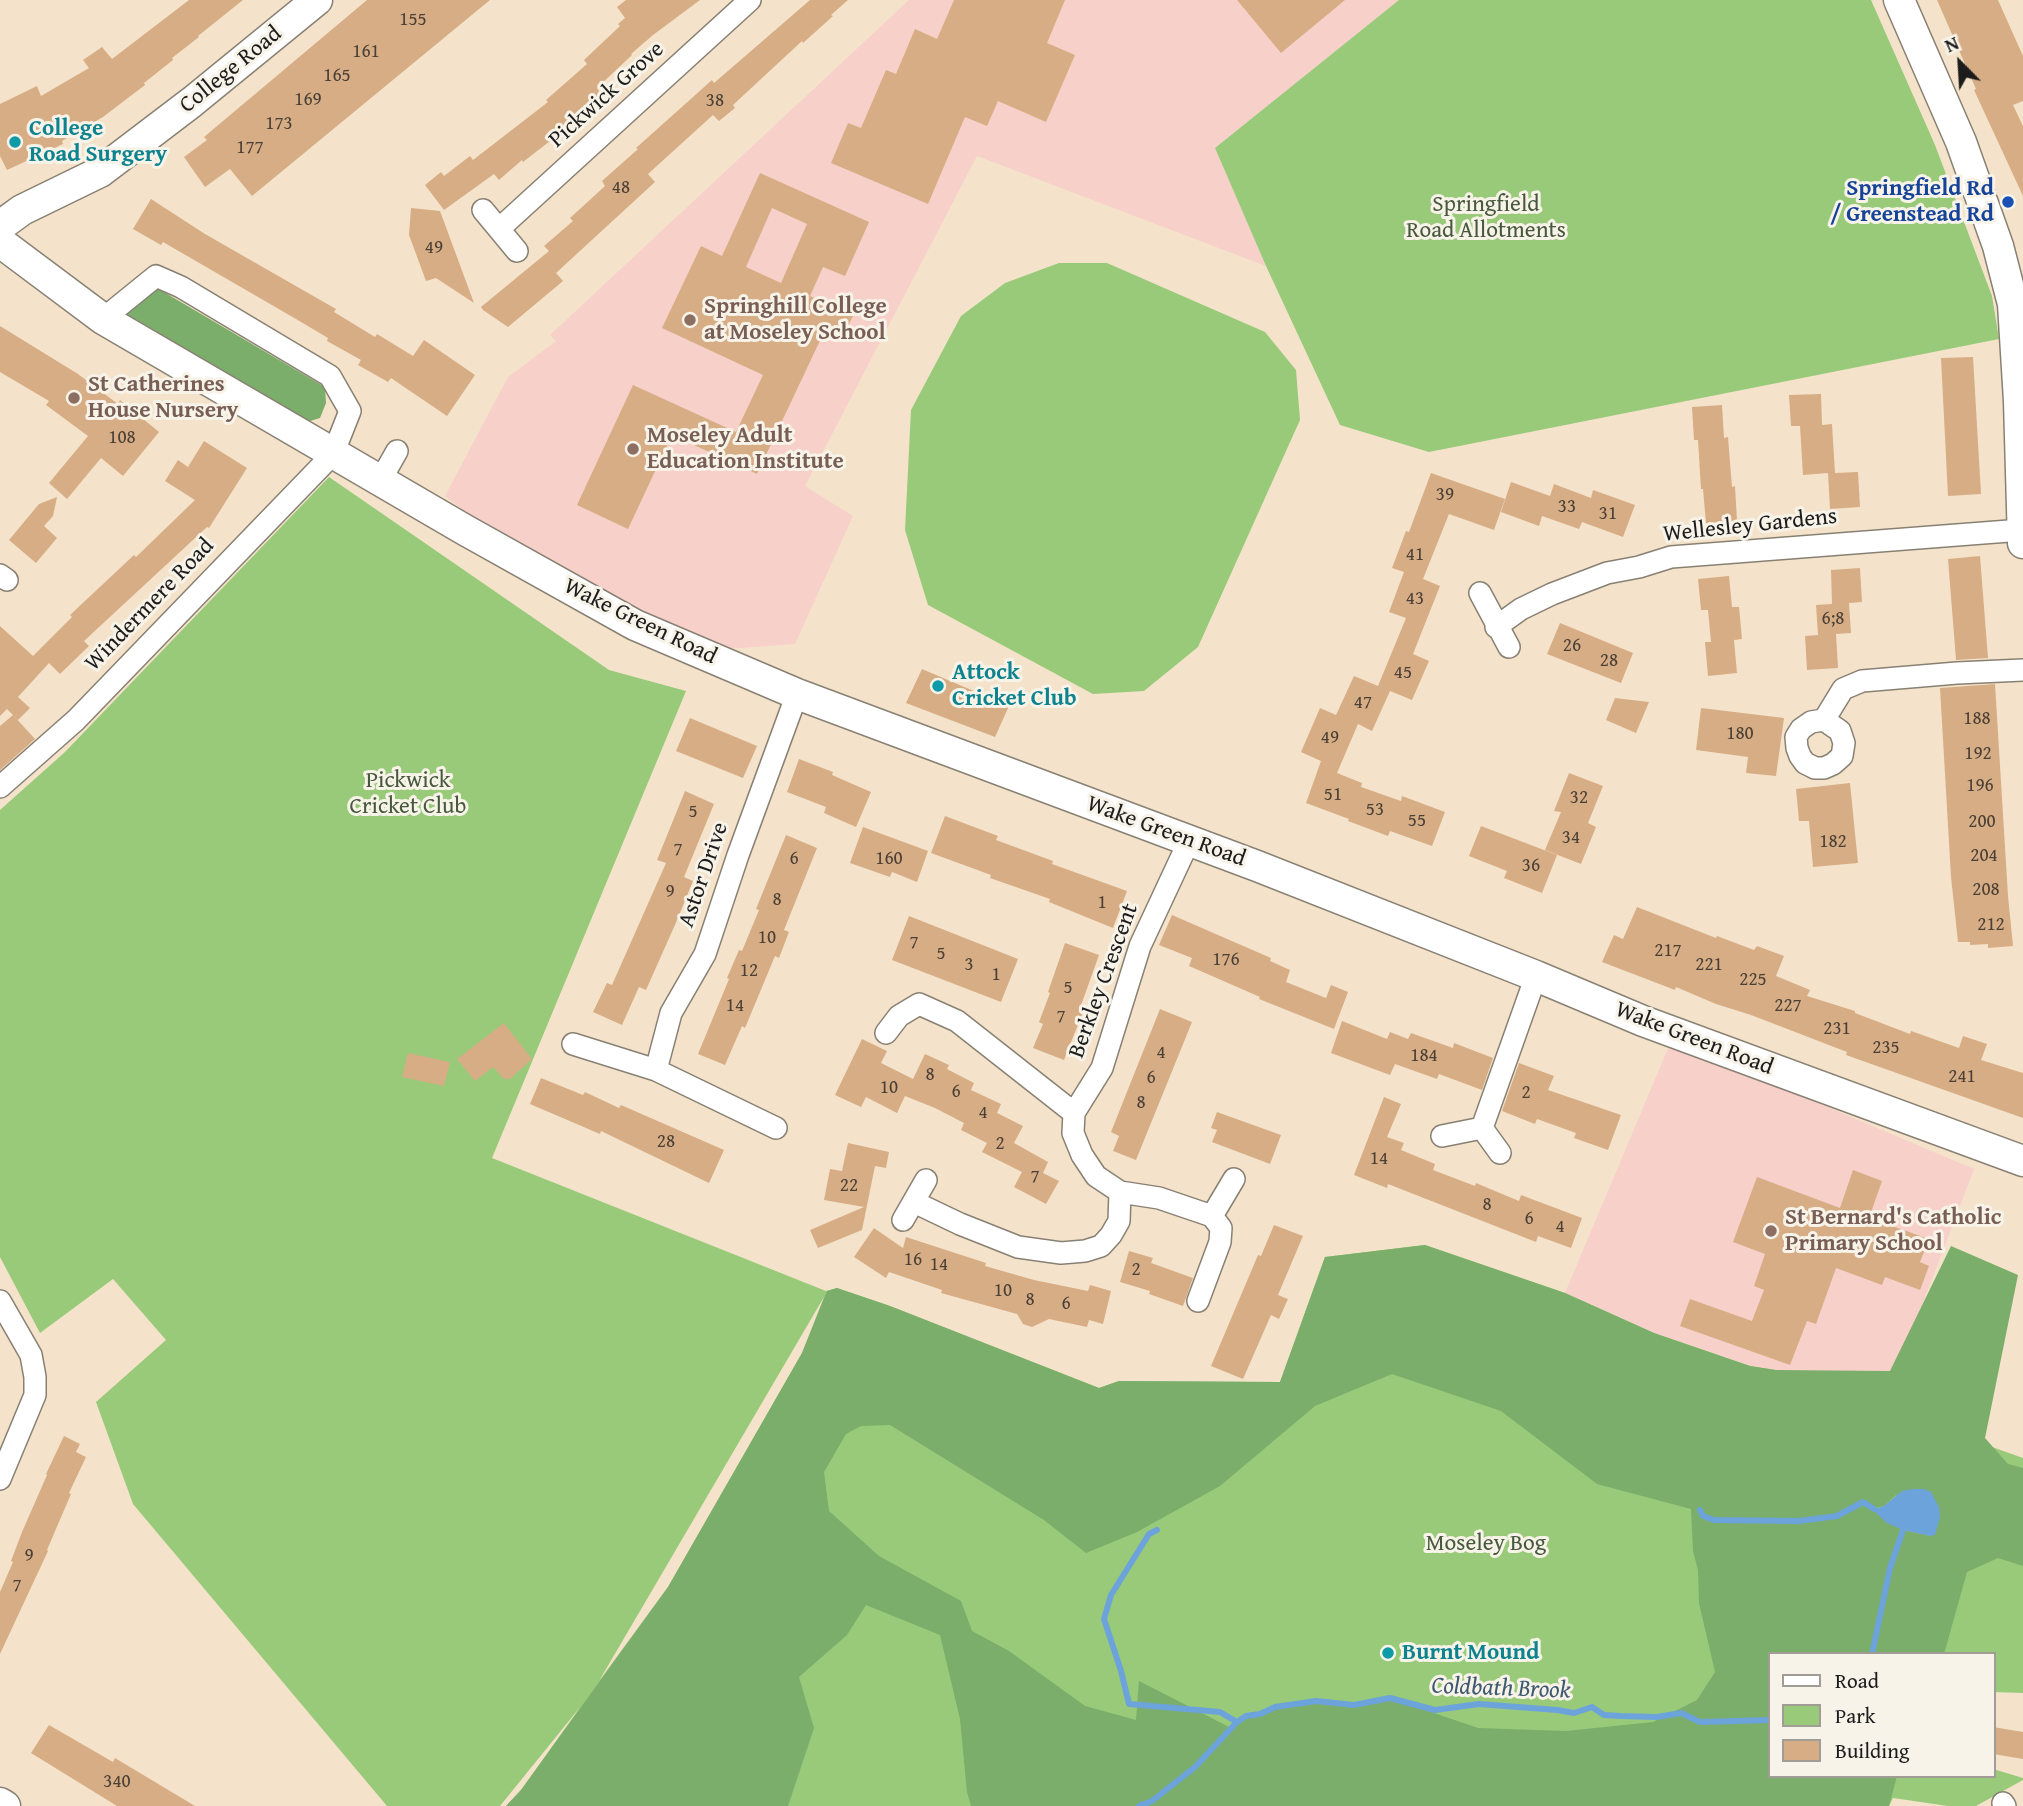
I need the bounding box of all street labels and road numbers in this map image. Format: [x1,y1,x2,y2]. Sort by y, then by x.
street label: College Road [174,20,288,120]
street label: Pickwick Grove [544,36,670,154]
street label: Wellesley Gardens [1662,503,1838,549]
street label: Windermere Road [80,533,220,677]
street label: Wake Green Road [559,573,721,671]
street label: Wake Green Road [1083,790,1249,874]
street label: Astor Drive [673,819,735,931]
street label: Berkley Crescent [1063,900,1145,1062]
street label: Wake Green Road [1611,996,1777,1082]

